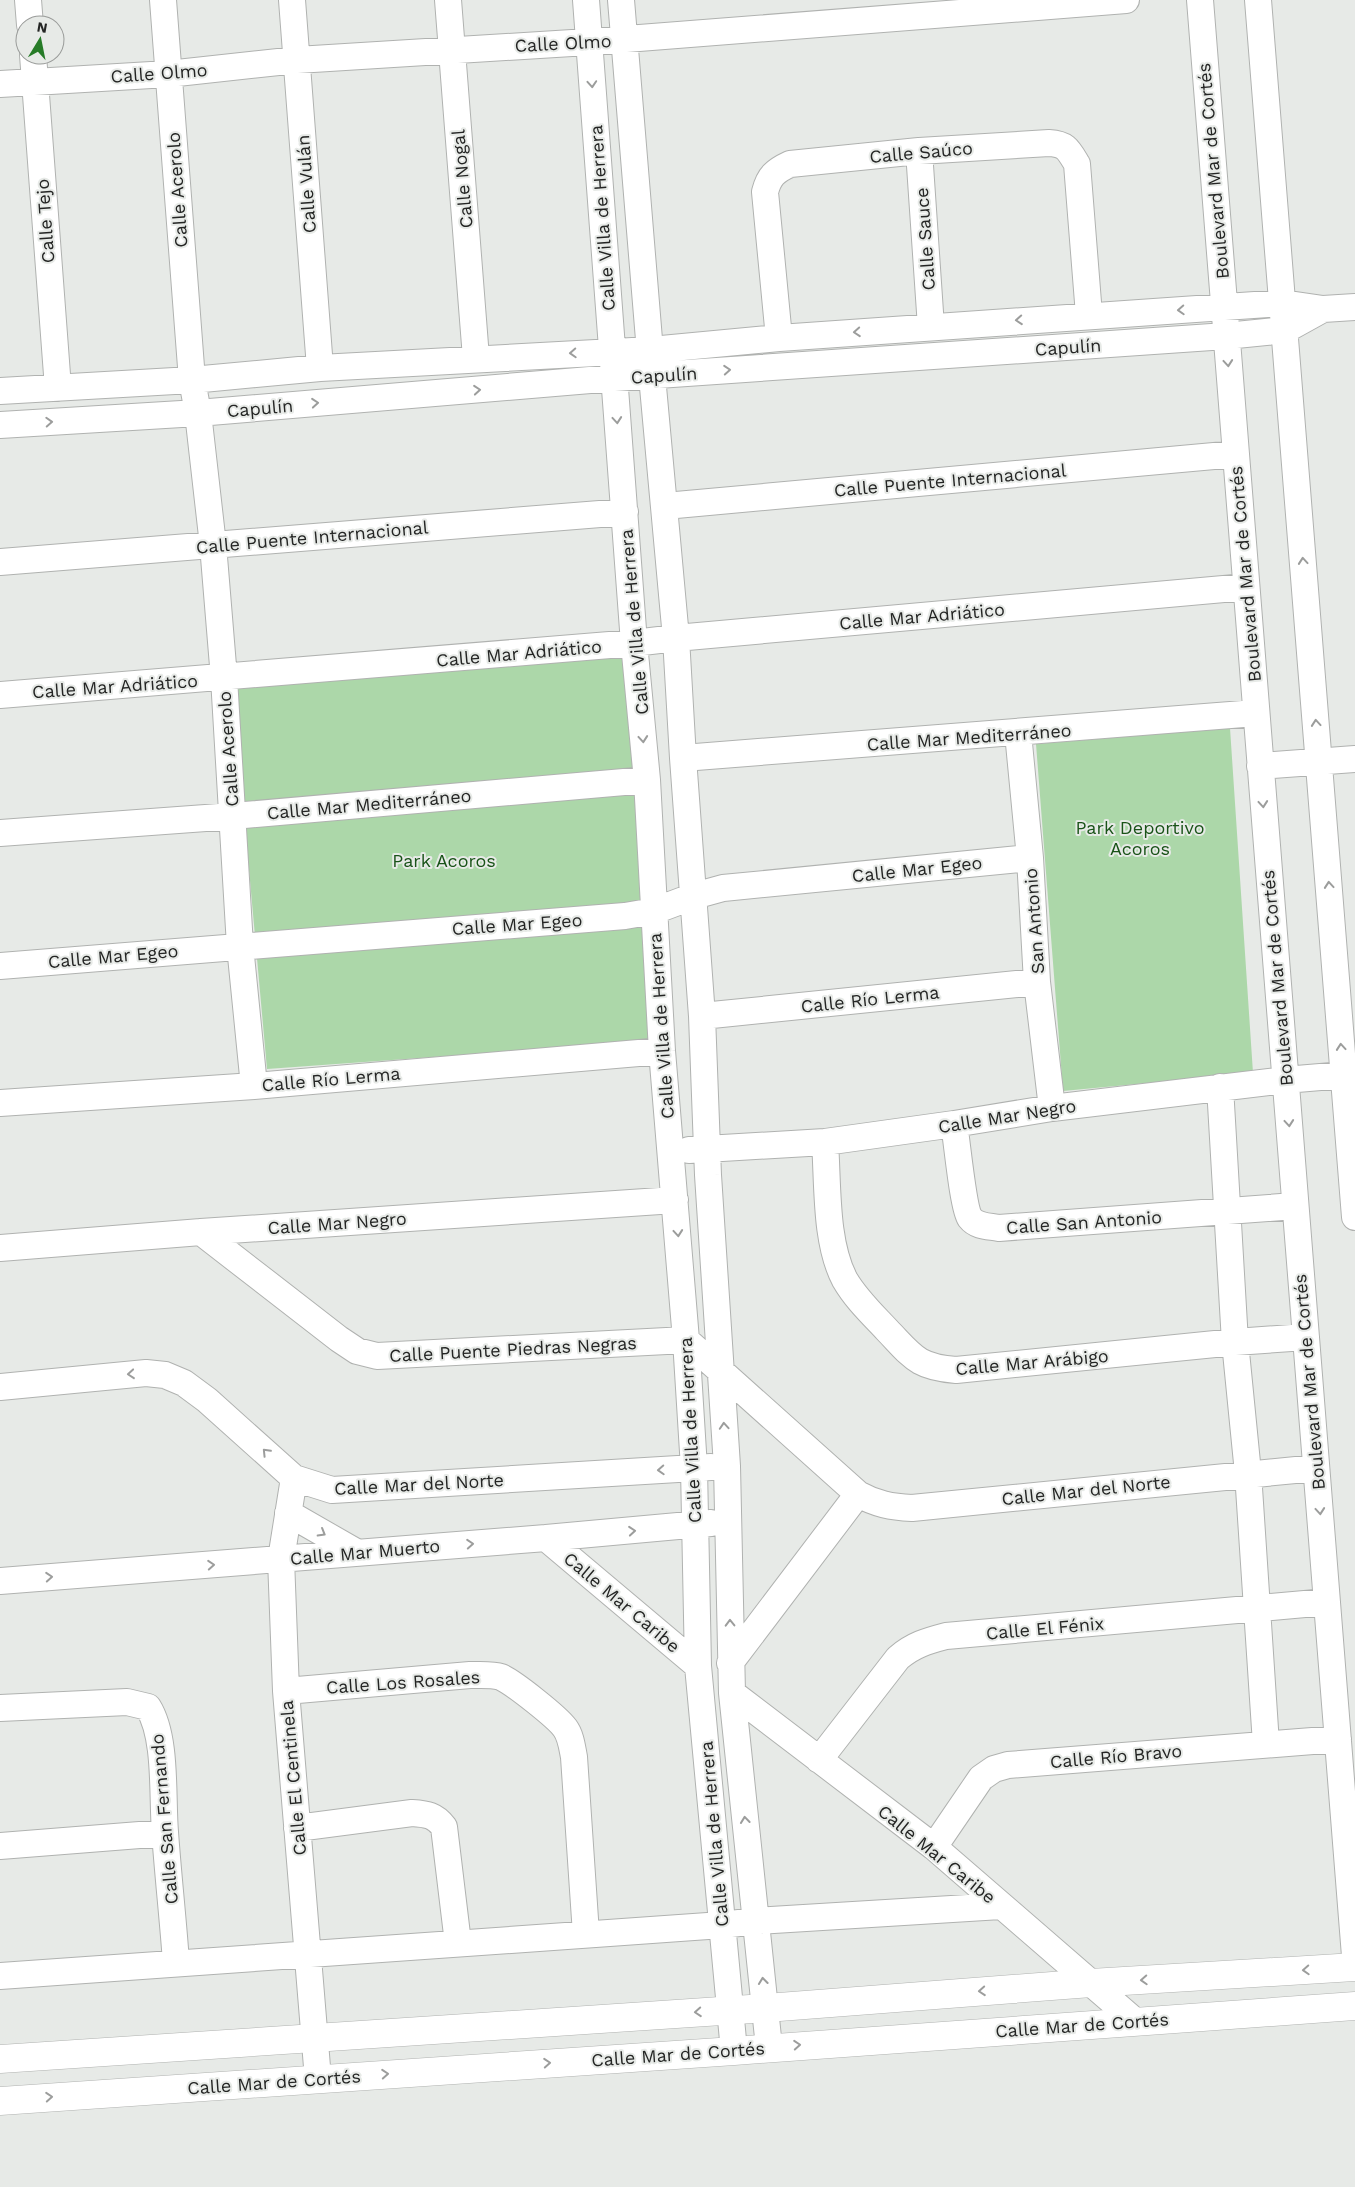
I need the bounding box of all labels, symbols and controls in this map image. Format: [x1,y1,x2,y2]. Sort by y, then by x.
north arrow [15,15,65,65]
text: N [36,18,49,36]
street label: Calle Olmo [514,30,612,56]
street label: Calle Olmo [110,59,208,87]
street label: Boulevard Mar de Cortés [1193,62,1233,280]
one-way arrow [586,80,597,88]
street label: Calle Villa de Herrera [585,124,619,312]
street label: Calle Nogal [447,128,477,229]
street label: Calle Acerolo [162,132,192,248]
street label: Calle Vulán [292,134,320,234]
street label: Calle Saúco [868,137,974,167]
street label: Calle Tejo [32,178,58,264]
street label: Calle Sauce [911,187,939,291]
one-way arrow [1177,304,1185,315]
one-way arrow [1015,315,1023,326]
one-way arrow [853,327,861,338]
street label: Capulín [1034,334,1102,360]
one-way arrow [569,347,577,358]
one-way arrow [1223,359,1234,367]
street label: Capulín [630,362,698,388]
one-way arrow [723,365,731,376]
one-way arrow [474,384,482,395]
street label: Capulín [226,395,294,421]
one-way arrow [312,398,320,409]
one-way arrow [45,416,53,427]
one-way arrow [612,416,623,424]
street label: Calle Puente Internacional [833,459,1067,501]
street label: Boulevard Mar de Cortés [1225,465,1265,683]
street label: Calle Puente Internacional [195,516,429,558]
street label: Calle Villa de Herrera [615,528,653,716]
one-way arrow [1298,557,1309,565]
street label: Calle Mar Adriático [838,598,1006,634]
street label: Calle Mar Adriático [435,635,603,671]
street label: Calle Mar Adriático [31,670,199,702]
street label: Calle Acerolo [213,691,243,807]
street label: Calle Mar Mediterráneo [866,719,1072,755]
one-way arrow [1310,719,1321,727]
one-way arrow [638,735,649,743]
street label: Calle Mar Mediterráneo [266,785,472,823]
one-way arrow [1258,800,1269,808]
park label: Park Deportivo Acoros [1075,817,1205,859]
park label: Park Acoros [392,850,496,871]
street label: Calle Mar Egeo [851,852,983,886]
street label: San Antonio [1020,867,1048,975]
street label: Boulevard Mar de Cortés [1257,869,1297,1087]
one-way arrow [1323,881,1334,889]
street label: Calle Mar Egeo [451,909,583,939]
street label: Calle Villa de Herrera [644,932,678,1120]
street label: Calle Mar Egeo [47,940,179,972]
street label: Calle Río Lerma [800,981,940,1017]
one-way arrow [1336,1042,1347,1050]
street label: Calle Río Lerma [261,1062,401,1096]
street label: Calle Mar Negro [936,1095,1078,1137]
one-way arrow [1283,1119,1294,1127]
street label: Calle San Antonio [1005,1206,1163,1238]
street label: Calle Mar Negro [267,1208,407,1238]
one-way arrow [672,1229,683,1237]
street label: Boulevard Mar de Cortés [1289,1273,1329,1491]
street label: Calle Puente Piedras Negras [389,1332,637,1366]
street label: Calle Villa de Herrera [675,1336,705,1524]
street label: Calle Mar Arábigo [955,1345,1109,1379]
one-way arrow [127,1369,135,1380]
one-way arrow [719,1421,730,1429]
one-way arrow [263,1449,272,1458]
one-way arrow [657,1465,665,1476]
street label: Calle Mar del Norte [334,1469,504,1499]
street label: Calle Mar del Norte [1000,1471,1172,1509]
one-way arrow [1314,1508,1325,1516]
one-way arrow [628,1525,636,1536]
one-way arrow [317,1526,326,1536]
street label: Calle Mar Muerto [289,1535,441,1569]
one-way arrow [466,1539,474,1550]
street label: Calle Mar Caribe [560,1547,684,1657]
one-way arrow [207,1559,215,1570]
one-way arrow [45,1572,53,1583]
street label: Calle El Fénix [985,1612,1105,1644]
one-way arrow [725,1619,735,1626]
street label: Calle Los Rosales [325,1666,481,1698]
street label: Calle El Centinela [276,1699,310,1857]
street label: Calle San Fernando [146,1733,182,1905]
street label: Calle Villa de Herrera [695,1740,733,1928]
street label: Calle Río Bravo [1049,1740,1183,1772]
street label: Calle Mar Caribe [874,1800,1000,1908]
one-way arrow [740,1816,751,1824]
one-way arrow [1302,1964,1310,1975]
one-way arrow [1140,1974,1148,1985]
one-way arrow [758,1977,769,1985]
one-way arrow [978,1986,986,1997]
one-way arrow [694,2007,702,2018]
street label: Calle Mar de Cortés [995,2008,1169,2042]
street label: Calle Mar de Cortés [591,2037,765,2071]
one-way arrow [793,2040,801,2051]
one-way arrow [544,2058,552,2069]
street label: Calle Mar de Cortés [187,2065,361,2099]
one-way arrow [382,2069,390,2080]
one-way arrow [45,2092,53,2103]

